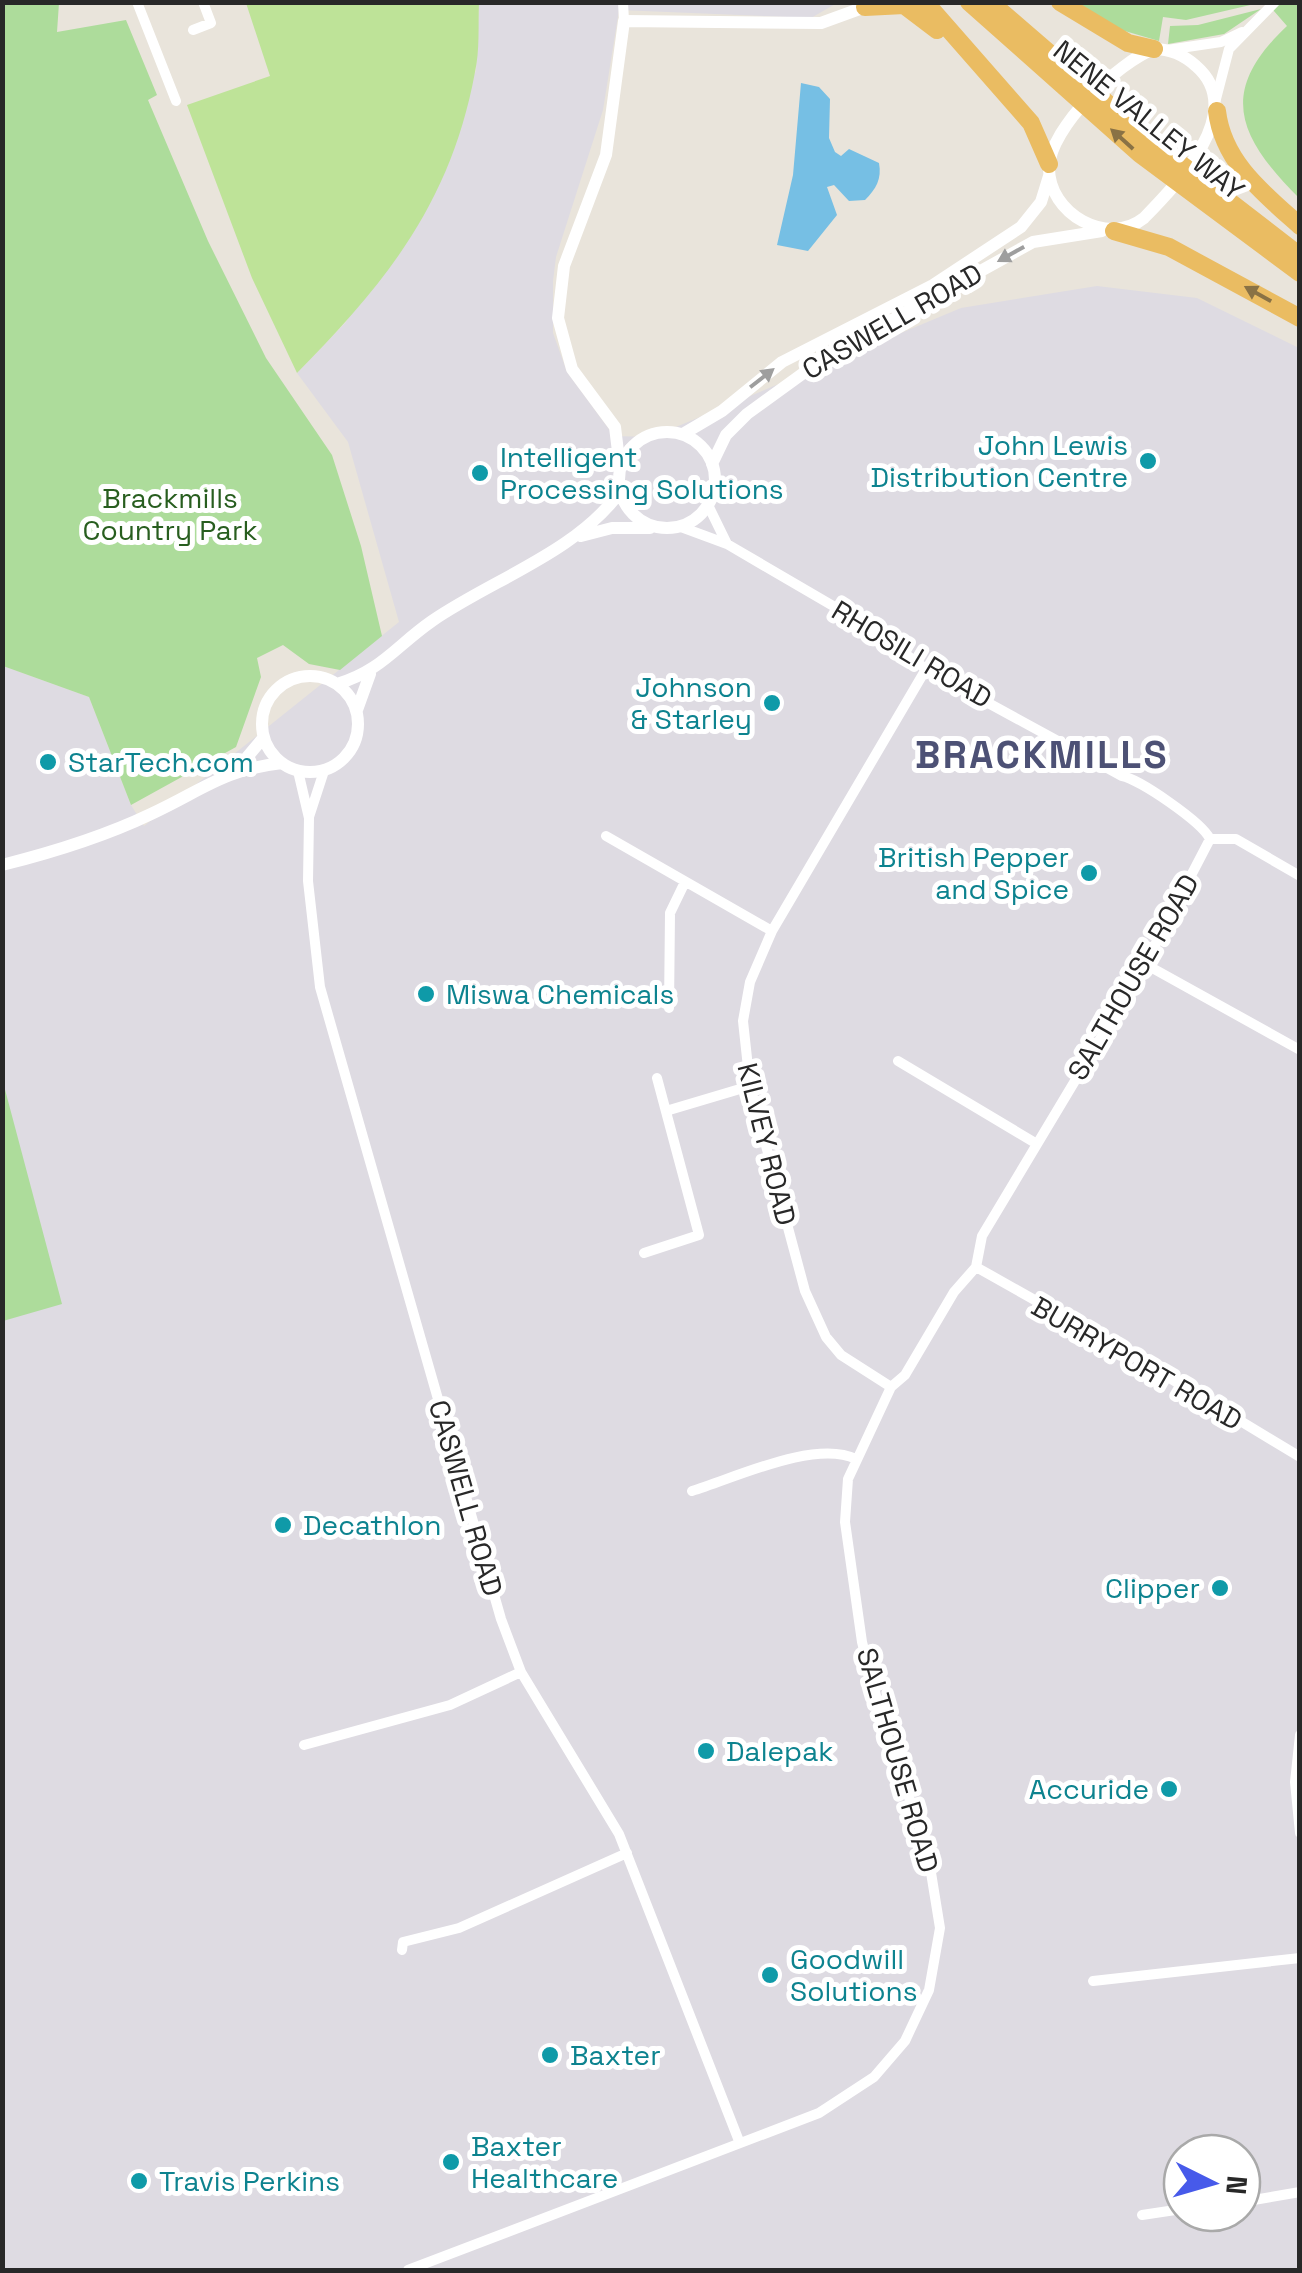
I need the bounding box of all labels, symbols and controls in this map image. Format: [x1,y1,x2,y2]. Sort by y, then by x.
street label: NENE VALLEY WAY [1046,32,1252,208]
one-way arrow [1110,128,1135,150]
one-way arrow [997,246,1026,263]
street label: CASWELL ROAD [795,255,989,387]
one-way arrow [1243,286,1272,303]
one-way arrow [749,369,775,389]
place label: John Lewis Distribution Centre [870,427,1128,495]
place label: Intelligent Processing Solutions [500,439,784,507]
marker: John Lewis Distribution Centre [1137,450,1159,472]
marker: Intelligent Processing Solutions [469,462,491,484]
park label: Brackmills Country Park [82,480,258,548]
street label: RHOSILI ROAD [825,592,999,716]
place label: Johnson & Starley [631,669,752,737]
marker: Johnson & Starley [761,692,783,714]
district label: BRACKMILLS [915,731,1169,779]
place label: StarTech.com [68,744,254,780]
marker: StarTech.com [37,751,59,773]
place label: British Pepper and Spice [878,839,1069,907]
marker: British Pepper and Spice [1078,862,1100,884]
street label: SALTHOUSE ROAD [1059,867,1207,1087]
place label: Miswa Chemicals [446,976,674,1012]
marker: Miswa Chemicals [415,983,437,1005]
street label: KILVEY ROAD [729,1059,805,1229]
street label: BURRYPORT ROAD [1025,1288,1249,1438]
street label: CASWELL ROAD [421,1396,511,1600]
place label: Decathlon [303,1507,441,1543]
marker: Decathlon [272,1514,294,1536]
place label: Clipper [1105,1570,1200,1606]
marker: Clipper [1209,1577,1231,1599]
street label: SALTHOUSE ROAD [849,1643,947,1877]
place label: Dalepak [726,1733,833,1769]
marker: Dalepak [695,1740,717,1762]
place label: Accuride [1029,1771,1149,1807]
marker: Accuride [1158,1778,1180,1800]
place label: Goodwill Solutions [790,1941,917,2009]
marker: Goodwill Solutions [759,1964,781,1986]
place label: Baxter [570,2037,661,2073]
marker: Baxter [539,2044,561,2066]
place label: Baxter Healthcare [471,2128,618,2196]
north arrow [1162,2133,1262,2233]
marker: Baxter Healthcare [440,2151,462,2173]
place label: Travis Perkins [159,2163,340,2199]
marker: Travis Perkins [128,2170,150,2192]
text: N [1218,2174,1256,2196]

